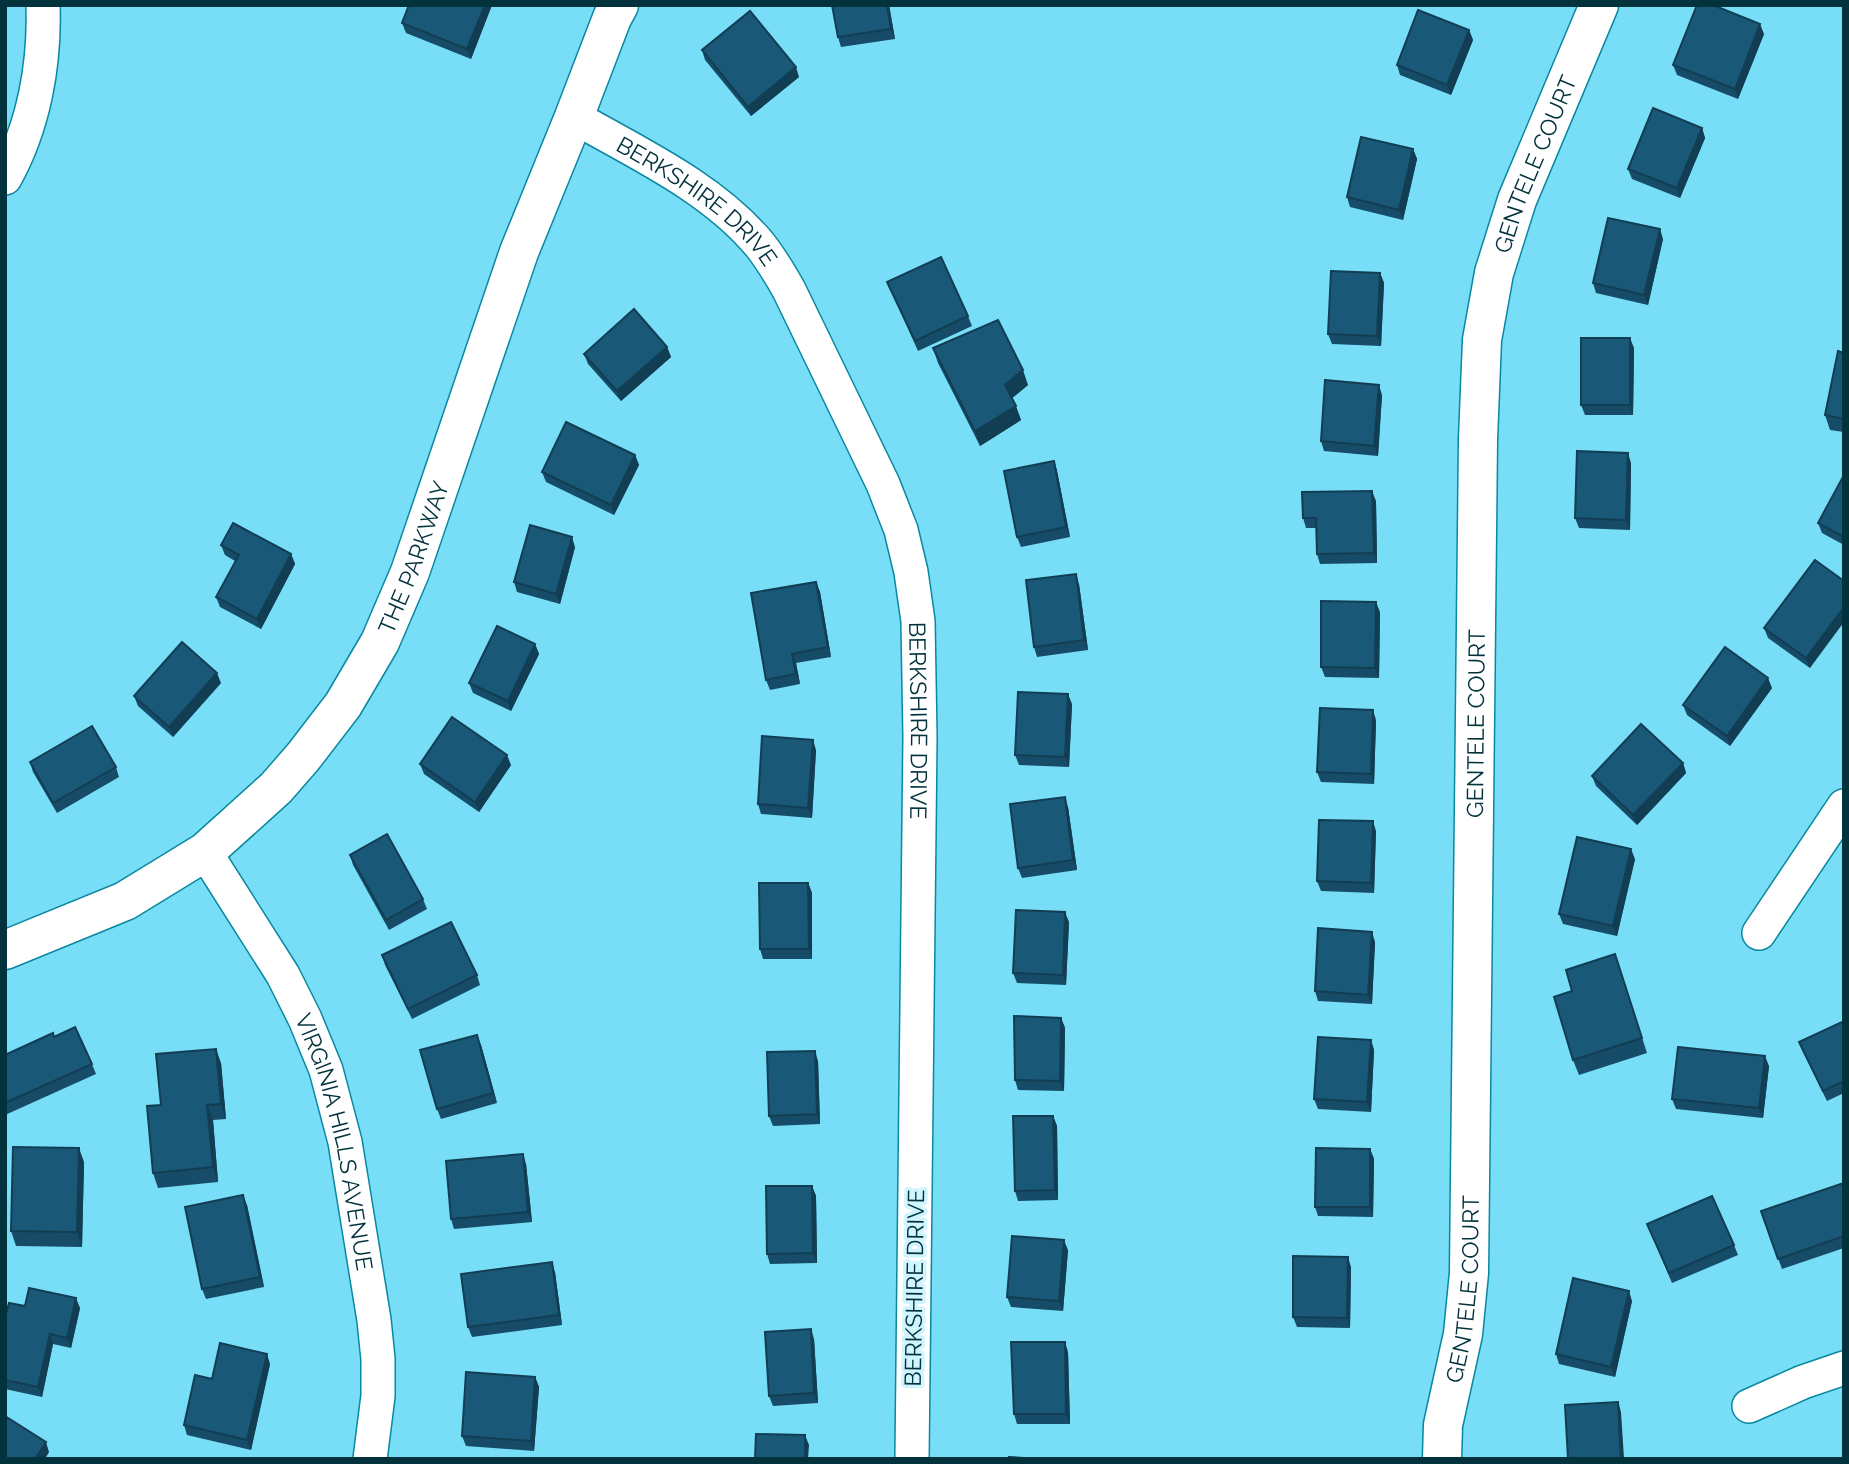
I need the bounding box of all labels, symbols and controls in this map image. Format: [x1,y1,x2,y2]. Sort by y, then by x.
street label: GENTELE COURT [1488,71,1581,256]
street label: BERKSHIRE DRIVE [612,130,784,270]
street label: THE PARKWAY [372,477,454,637]
street label: BERKSHIRE DRIVE [905,622,934,820]
street label: GENTELE COURT [1460,629,1489,818]
street label: VIRGINIA HILLS AVENUE [291,1009,379,1272]
street label: BERKSHIRE DRIVE [899,1189,929,1387]
street label: GENTELE COURT [1439,1195,1483,1385]

